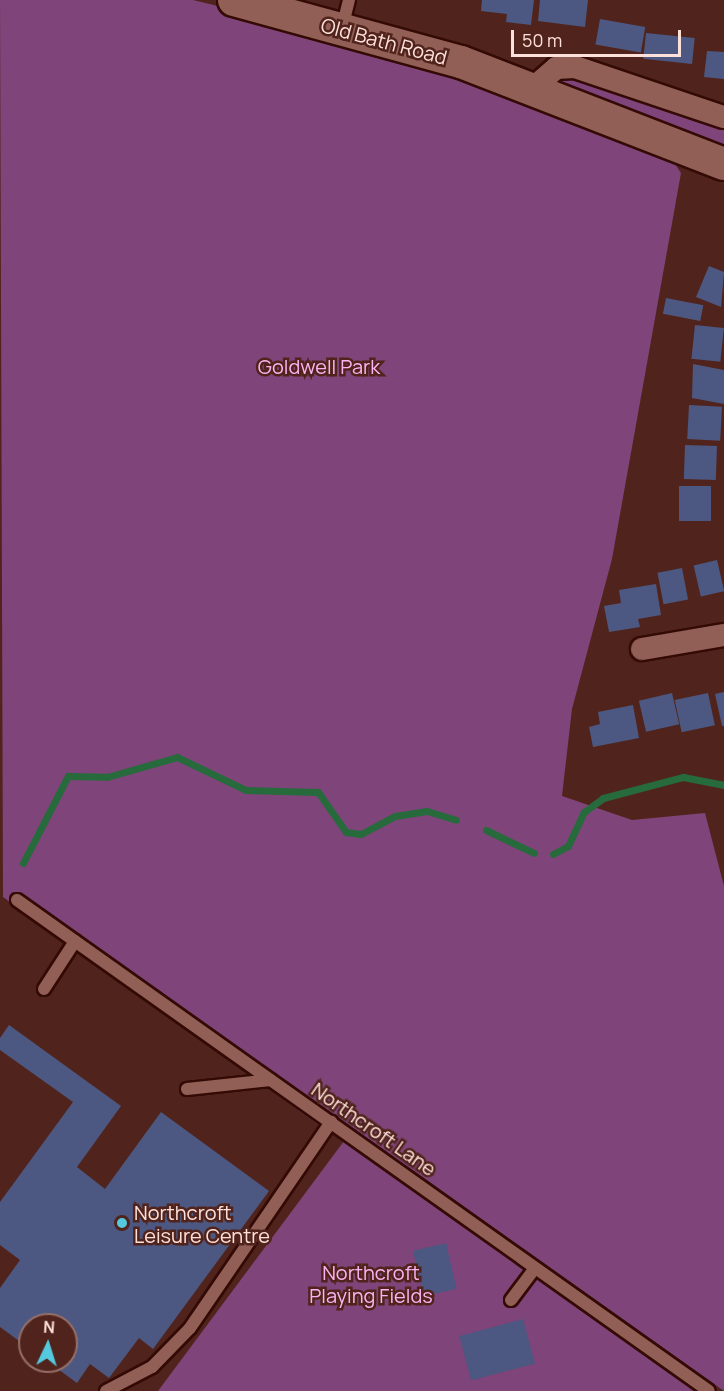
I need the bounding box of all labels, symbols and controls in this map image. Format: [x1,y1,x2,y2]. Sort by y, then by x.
street label: Old Bath Road [318,13,450,69]
scale bar [514,18,684,56]
text: 50 m [522,28,562,52]
park label: Goldwell Park [258,354,380,378]
street label: Northcroft Lane [307,1077,441,1181]
place label: Northcroft Leisure Centre [134,1200,270,1247]
marker: Northcroft Leisure Centre [115,1216,129,1230]
park label: Northcroft Playing Fields [309,1261,433,1308]
north arrow [18,1313,78,1373]
text: N [43,1316,56,1338]

